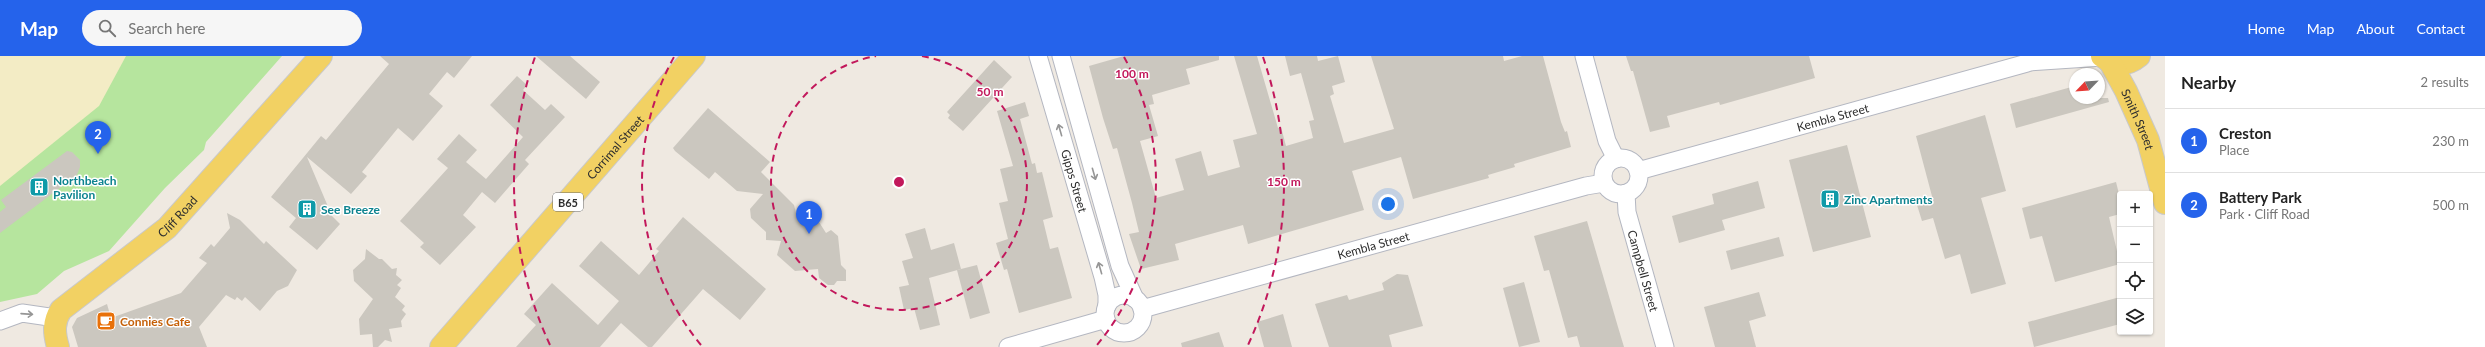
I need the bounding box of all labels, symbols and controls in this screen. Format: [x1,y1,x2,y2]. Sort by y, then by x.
search box [82,10,362,46]
text: Map [20,17,58,40]
icon: search [96,17,118,39]
text: Search here [128,19,206,37]
text: Home [2247,20,2285,37]
text: Map [2307,20,2334,37]
text: About [2356,20,2394,37]
text: Contact [2416,20,2465,37]
text: 100 m [1115,66,1149,81]
north arrow [2069,68,2105,104]
text: Nearby [2181,72,2236,93]
text: 2 results [2421,74,2469,90]
text: 50 m [977,84,1003,99]
street label: Smith Street [2119,86,2158,152]
street label: Kembla Street [1795,100,1871,134]
street label: Corrimal Street [583,111,647,182]
pin: 2 [85,121,111,154]
one-way arrow [1056,123,1063,136]
text: Creston [2219,124,2271,142]
text: 1 [2190,133,2198,149]
text: 230 m [2432,133,2469,149]
text: Place [2219,142,2249,158]
street label: Gipps Street [1058,147,1091,215]
one-way arrow [1091,168,1098,181]
place label: Northbeach Pavilion [53,173,117,202]
text: 150 m [1267,174,1301,189]
centre of rings [892,175,906,189]
building icon: Northbeach Pavilion [28,176,50,198]
building icon: Zinc Apartments [1819,188,1841,210]
text: Battery Park [2219,188,2302,206]
map controls [2117,191,2153,335]
button: + [2117,191,2153,227]
street label: Cliff Road [154,192,200,240]
place label: Zinc Apartments [1844,192,1932,207]
road number: B65 [553,193,583,211]
your location [1378,194,1398,214]
text: 2 [2190,197,2198,213]
text: 500 m [2432,197,2469,213]
building icon: See Breeze [296,198,318,220]
pin: 1 [796,201,822,234]
place label: See Breeze [321,202,381,217]
text: Park · Cliff Road [2219,206,2310,222]
button: − [2117,227,2153,263]
street label: Kembla Street [1336,228,1412,262]
street label: Campbell Street [1625,228,1662,314]
one-way arrow [1096,262,1103,275]
button: locate [2117,263,2153,299]
button: layers [2117,299,2153,335]
one-way arrow [21,310,34,317]
cafe icon: Connies Cafe [95,310,117,332]
place label: Connies Cafe [120,314,191,329]

